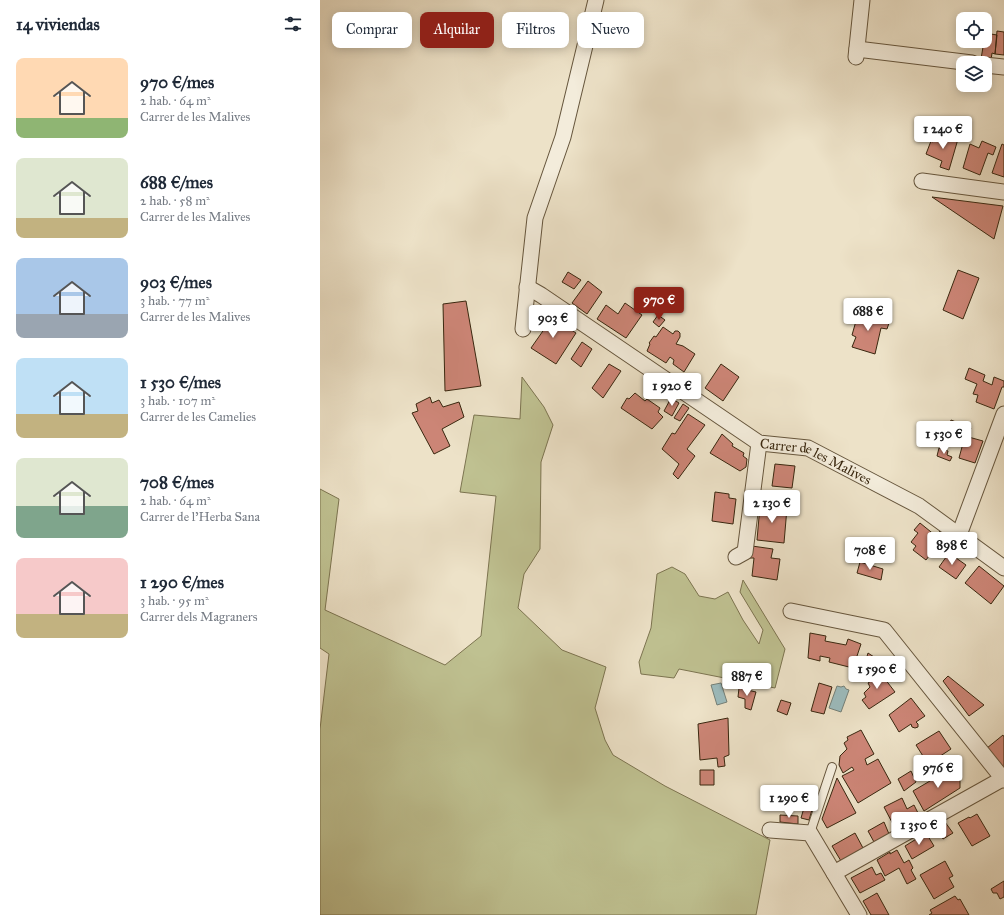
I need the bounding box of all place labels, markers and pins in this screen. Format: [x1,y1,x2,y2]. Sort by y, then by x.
pin: 1 240 € [906,116,980,150]
pin: 970 € [631,287,687,321]
pin: 688 € [840,298,896,332]
pin: 903 € [525,305,581,339]
pin: 1 920 € [635,373,709,407]
pin: 1 530 € [907,421,981,455]
pin: 2 130 € [735,490,809,524]
pin: 898 € [924,532,980,566]
pin: 708 € [842,537,898,571]
pin: 1 590 € [840,656,914,690]
pin: 887 € [719,663,775,697]
pin: 976 € [910,755,966,789]
pin: 1 290 € [752,785,826,819]
pin: 1 350 € [882,812,956,846]

